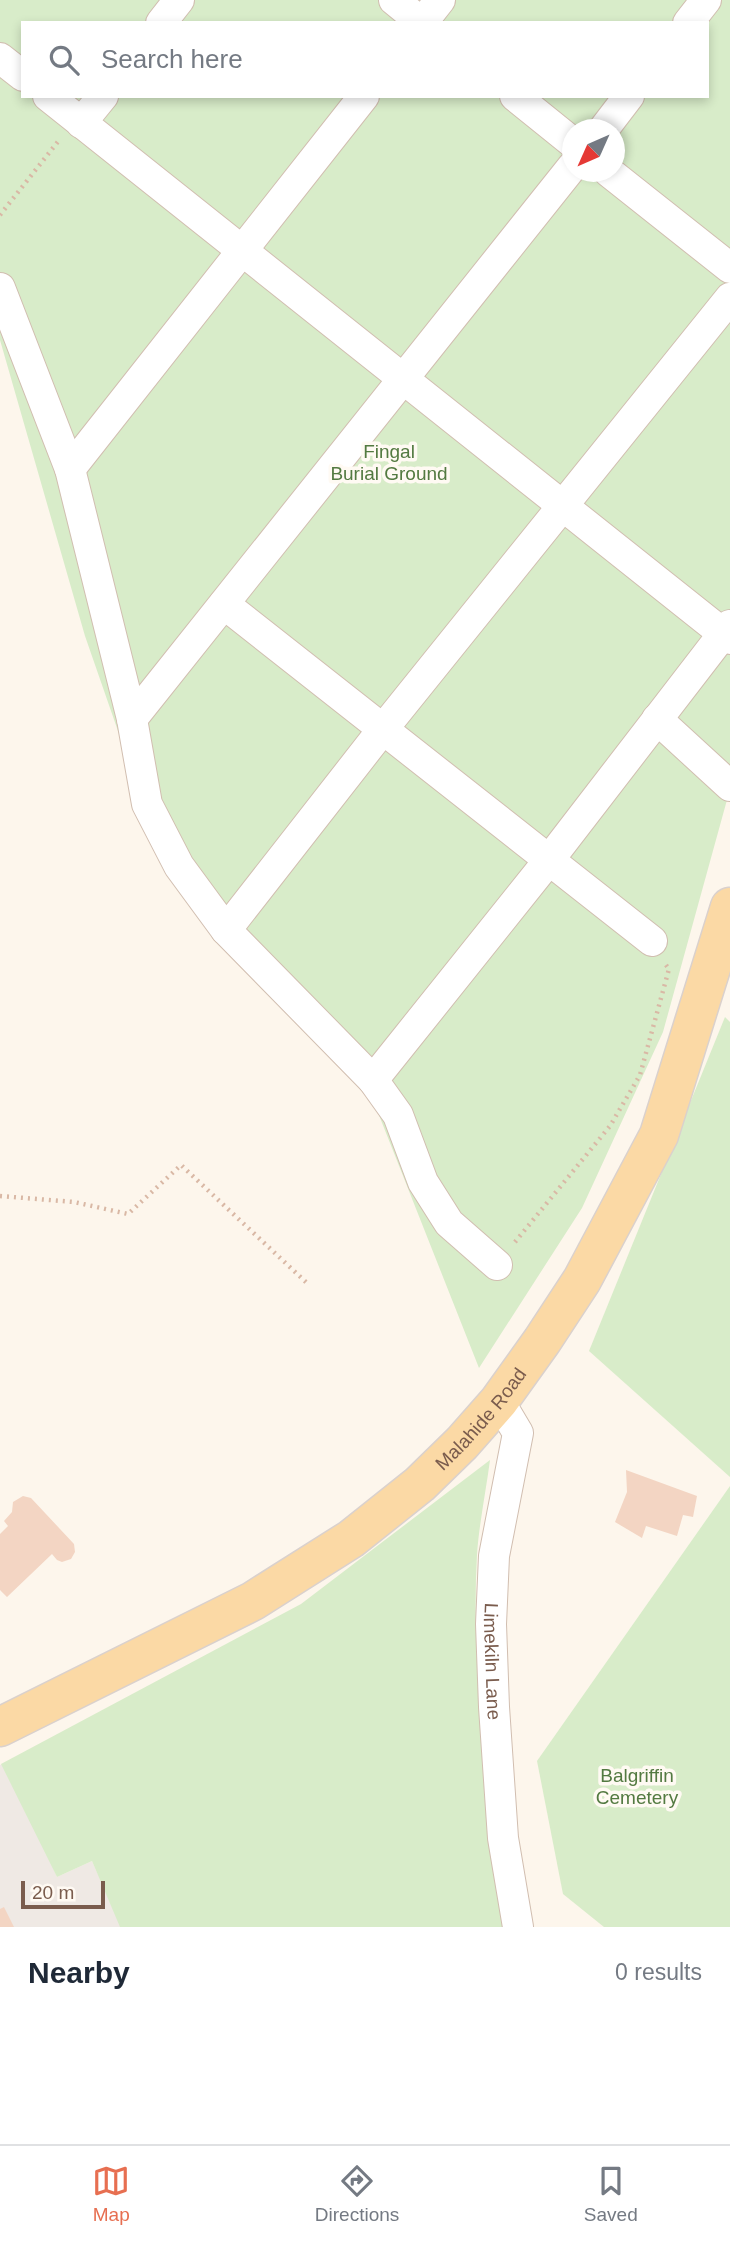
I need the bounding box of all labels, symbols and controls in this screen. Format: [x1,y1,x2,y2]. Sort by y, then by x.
search box [21,21,709,98]
icon: search [45,41,83,79]
text: Search here [101,44,243,74]
north arrow [562,119,625,182]
park label: Fingal Burial Ground [330,441,448,484]
street label: Malahide Road [431,1364,530,1474]
street label: Limekiln Lane [480,1602,505,1721]
park label: Balgriffin Cemetery [596,1765,679,1808]
scale bar [21,1878,105,1910]
text: 20 m [32,1882,74,1903]
text: Nearby [28,1956,130,1989]
text: 0 results [615,1959,702,1985]
tab: Map [92,2162,130,2226]
tab: Directions [315,2162,399,2226]
tab: Saved [584,2162,638,2226]

